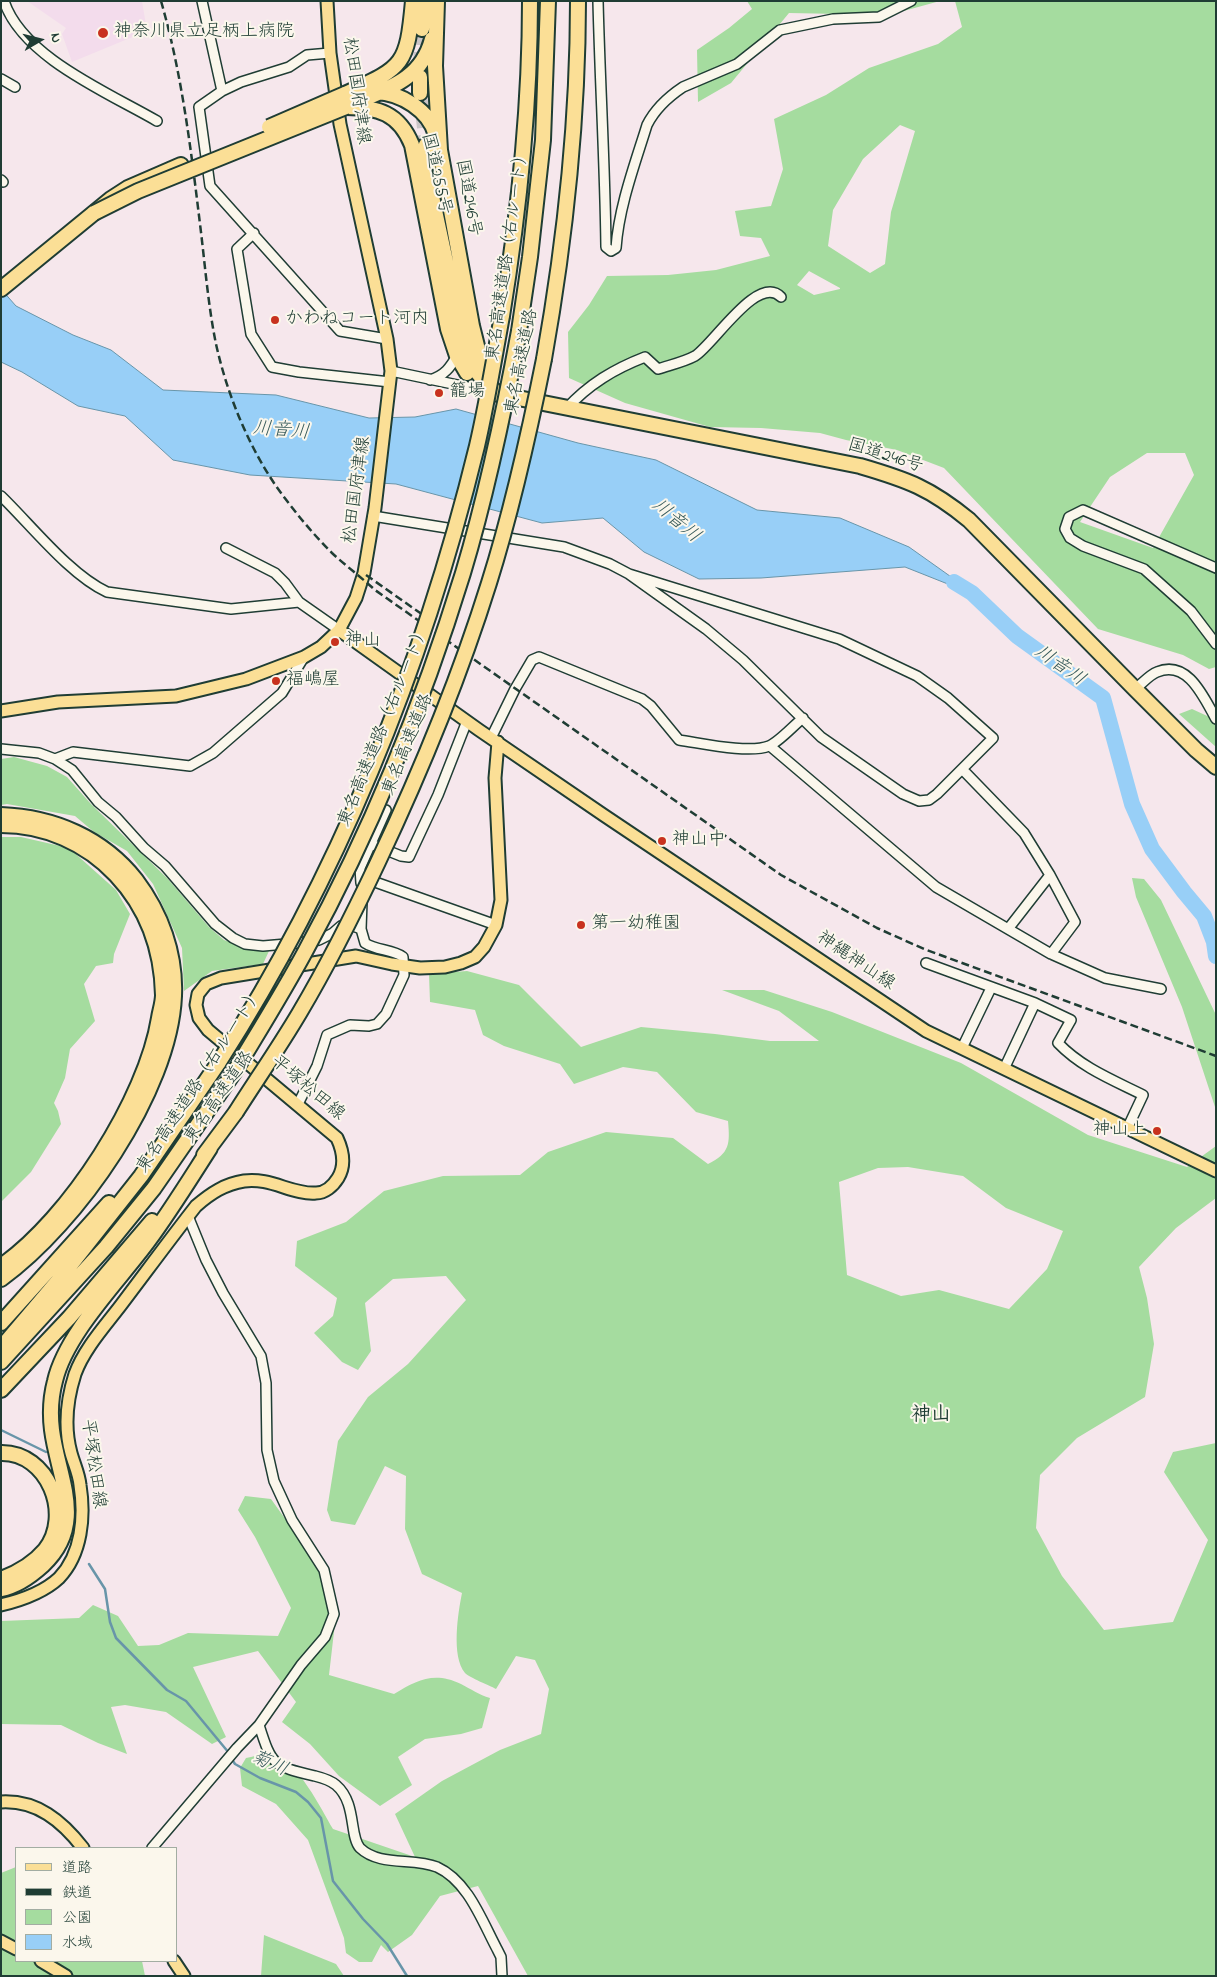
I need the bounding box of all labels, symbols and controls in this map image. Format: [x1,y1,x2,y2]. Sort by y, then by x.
north arrow [15,15,65,65]
place label: 神奈川県立足柄上病院 [114,22,294,44]
marker: 神奈川県立足柄上病院 [96,26,110,40]
text: N [44,32,66,44]
street label: 松田国府津線 [337,36,373,146]
street label: 国道255号 [415,131,455,217]
street label: 東名高速道路（右ルート） [483,145,535,363]
street label: 国道246号 [450,158,484,238]
street label: 東名高速道路 [502,307,544,417]
place label: かわねコート河内 [285,309,429,331]
marker: かわねコート河内 [269,314,281,326]
place label: 籠場 [449,382,485,404]
marker: 籠場 [433,387,445,399]
water label: 川音川 [252,418,310,446]
street label: 松田国府津線 [340,435,376,545]
street label: 国道246号 [844,435,926,479]
water label: 川音川 [646,495,704,549]
street label: 東名高速道路（右ルート） [334,621,436,831]
place label: 神山 [345,631,381,653]
marker: 神山 [329,636,341,648]
water label: 川音川 [1029,641,1089,693]
place label: 福嶋屋 [286,670,340,692]
marker: 福嶋屋 [270,675,282,687]
street label: 東名高速道路 [379,691,439,799]
place label: 神山中 [672,830,726,852]
marker: 神山中 [656,835,668,847]
place label: 第一幼稚園 [591,914,681,936]
marker: 第一幼稚園 [575,919,587,931]
street label: 神縄神山線 [812,928,898,996]
street label: 東名高速道路（右ルート） [133,984,269,1178]
street label: 東名高速道路 [180,1048,260,1148]
street label: 平塚松田線 [266,1052,348,1126]
place label: 神山上 [1093,1120,1147,1142]
marker: 神山上 [1151,1125,1163,1137]
district label: 神山 [911,1405,951,1429]
street label: 平塚松田線 [75,1418,109,1510]
water label: 菊川 [247,1747,291,1783]
legend [15,1847,178,1962]
text: 道路 [62,1857,92,1879]
text: 鉄道 [62,1882,92,1904]
text: 公園 [62,1907,92,1929]
text: 水域 [62,1932,92,1954]

